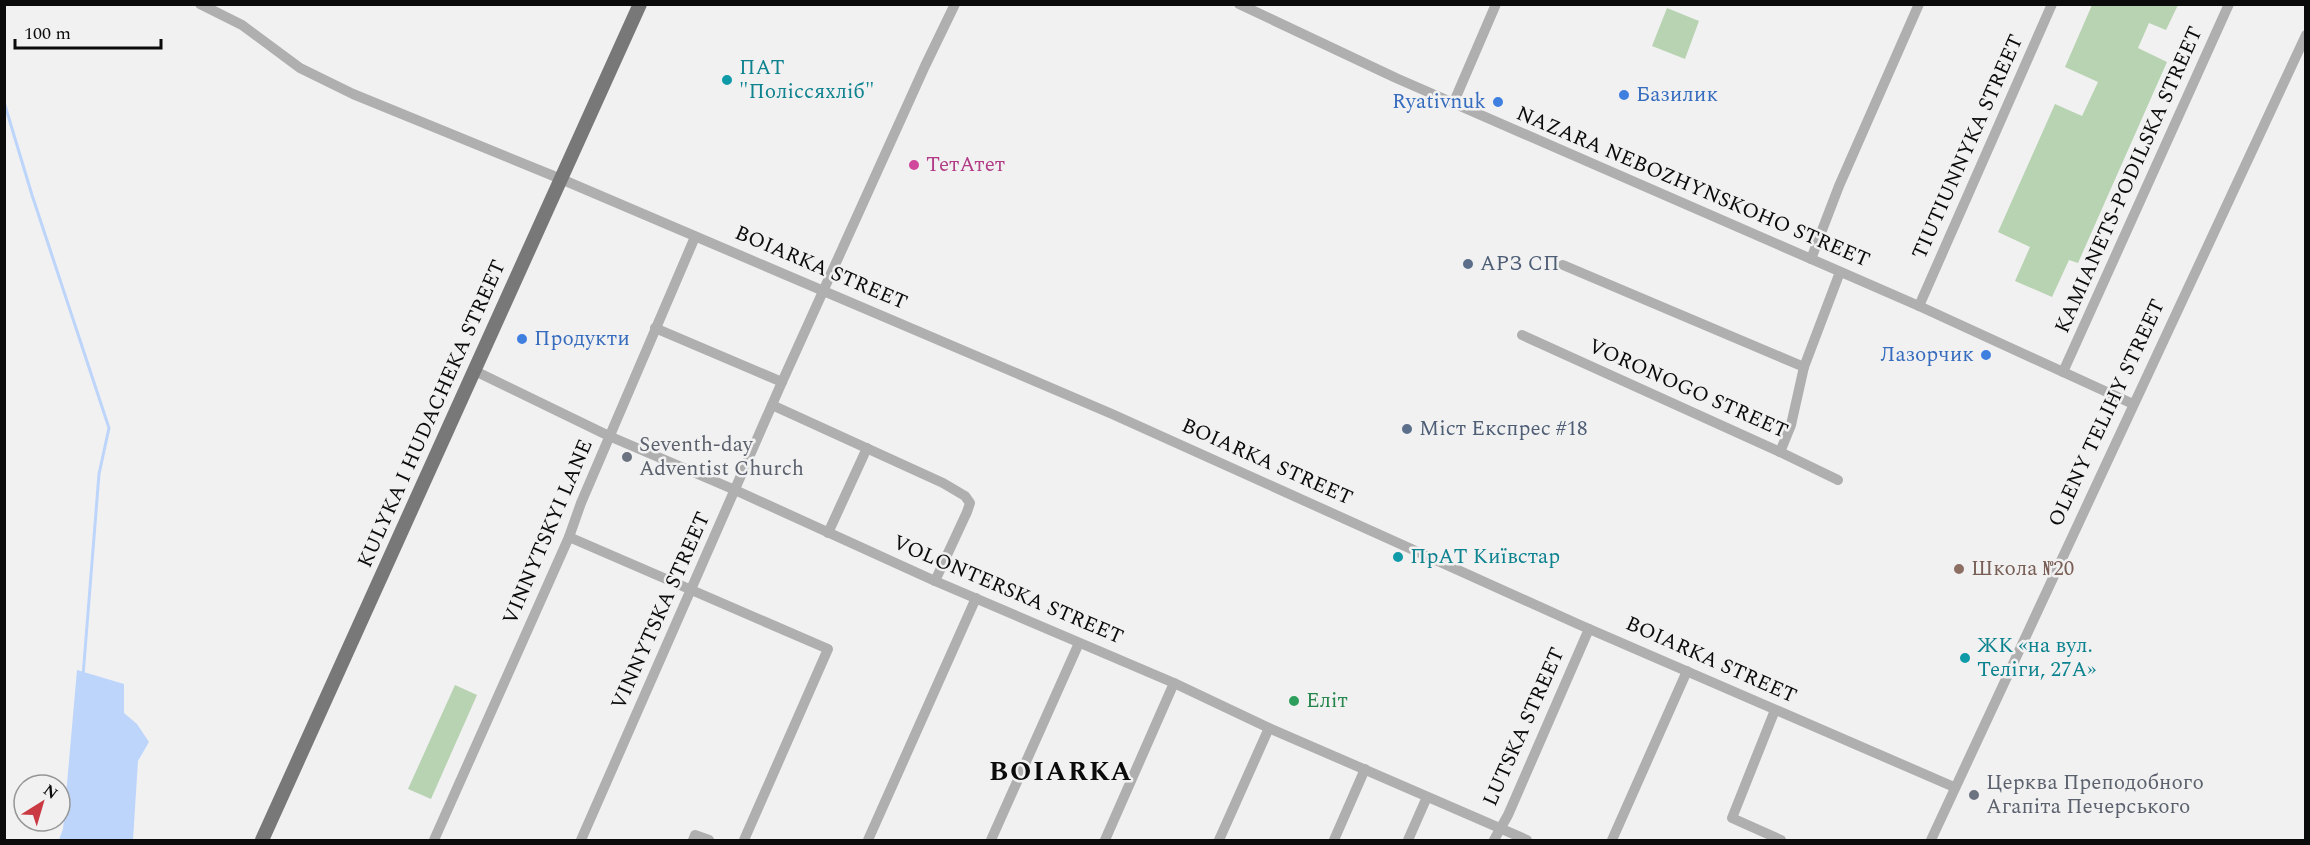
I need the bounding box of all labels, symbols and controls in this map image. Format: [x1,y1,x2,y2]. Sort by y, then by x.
scale bar [15,12,160,50]
text: 100 m [24,20,71,47]
street label: KAMIANETS-PODILSKA STREET [2047,21,2211,339]
street label: TIUTIUNNYKA STREET [1904,29,2032,265]
place label: ПАТ "Поліссяхліб" [739,52,874,108]
marker: ПАТ "Поліссяхліб" [720,73,734,87]
place label: Базилик [1636,79,1718,111]
place label: Ryativnuk [1392,86,1486,118]
marker: Базилик [1617,88,1631,102]
marker: Ryativnuk [1491,95,1505,109]
street label: NAZARA NEBOZHYNSKOHO STREET [1511,98,1875,276]
place label: ТетАтет [926,149,1005,181]
marker: ТетАтет [907,158,921,172]
street label: BOIARKA STREET [730,217,912,319]
place label: АРЗ СП [1480,248,1559,280]
street label: KULYKA I HUDACHEKA STREET [349,255,515,573]
marker: АРЗ СП [1461,257,1475,271]
street label: OLENY TELIHY STREET [2040,294,2174,532]
place label: Продукти [534,323,630,355]
street label: VORONOGO STREET [1583,331,1793,447]
marker: Продукти [515,332,529,346]
place label: Лазорчик [1880,339,1974,371]
marker: Лазорчик [1979,348,1993,362]
street label: BOIARKA STREET [1176,410,1358,514]
place label: Міст Експрес #18 [1419,413,1588,445]
marker: Міст Експрес #18 [1400,422,1414,436]
place label: Seventh-day Adventist Church [639,429,804,485]
street label: VINNYTSKYI LANE [494,434,602,630]
marker: Seventh-day Adventist Church [620,450,634,464]
street label: VINNYTSKA STREET [603,507,719,715]
street label: VOLONTERSKA STREET [888,527,1128,653]
place label: ПрАТ Київстар [1410,541,1560,573]
marker: ПрАТ Київстар [1391,550,1405,564]
place label: Школа №20 [1971,553,2074,585]
marker: Школа №20 [1952,562,1966,576]
street label: BOIARKA STREET [1620,608,1802,712]
place label: ЖК «на вул. Теліги, 27А» [1977,630,2096,686]
street label: LUTSKA STREET [1475,642,1573,812]
marker: ЖК «на вул. Теліги, 27А» [1958,651,1972,665]
place label: Еліт [1306,685,1348,717]
marker: Еліт [1287,694,1301,708]
district label: BOIARKA [989,751,1133,793]
place label: Церква Преподобного Агапіта Печерського [1986,767,2204,823]
north arrow [12,773,72,833]
text: N [38,778,63,805]
marker: Церква Преподобного Агапіта Печерського [1967,788,1981,802]

